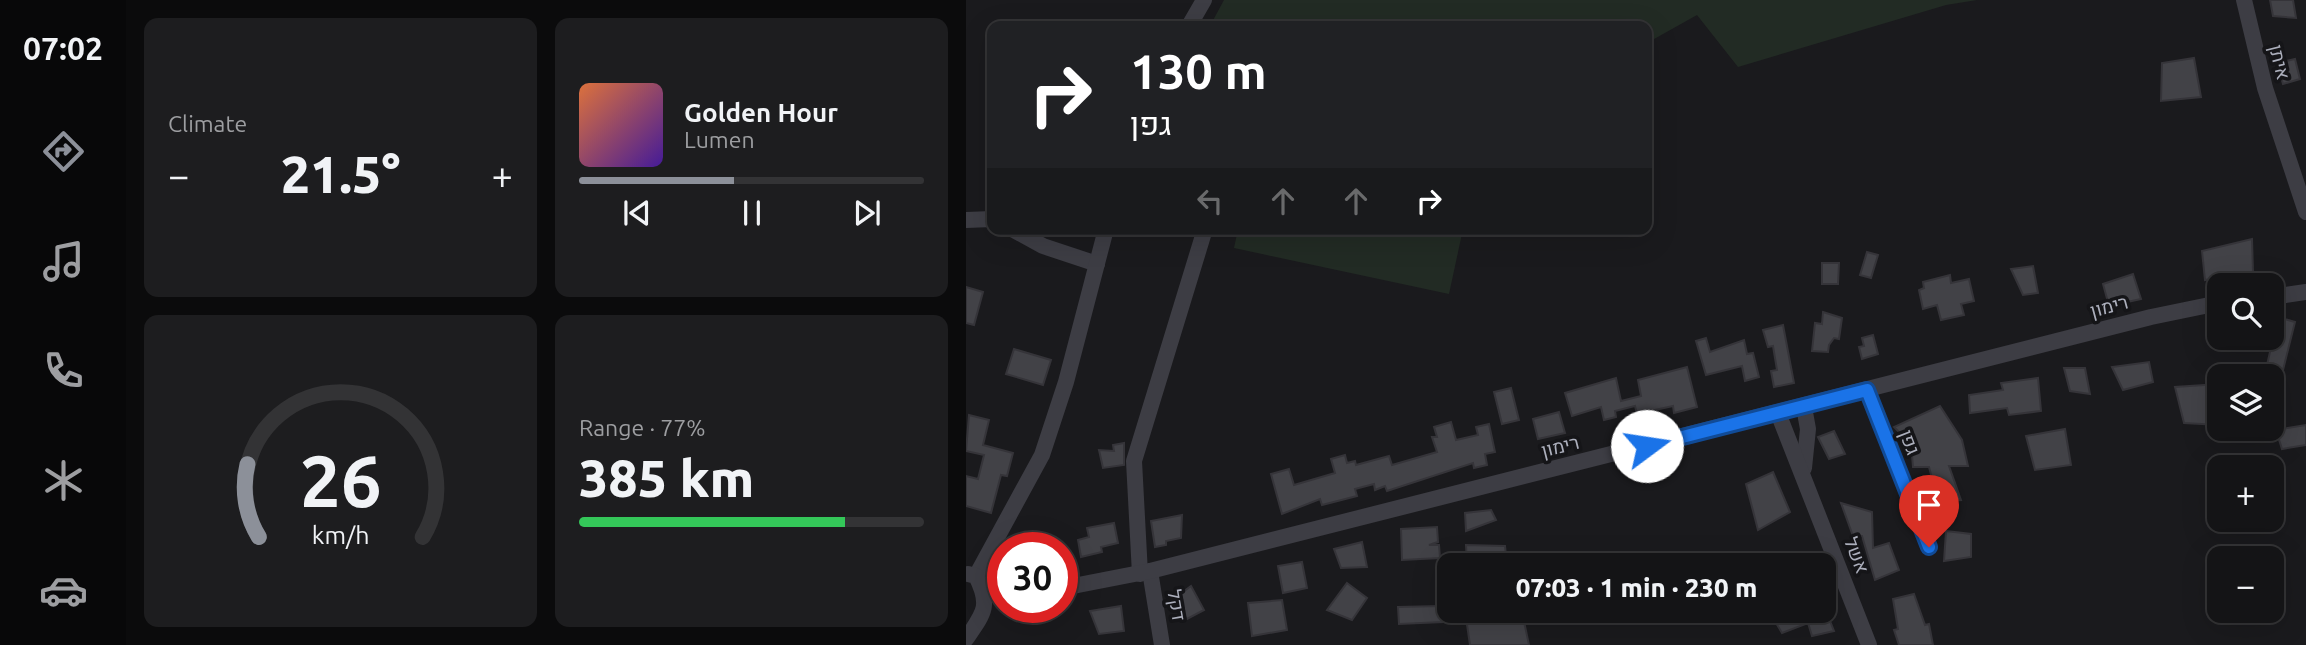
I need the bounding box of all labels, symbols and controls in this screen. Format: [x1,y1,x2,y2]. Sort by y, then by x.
text: 07:02 [23,30,103,66]
street label: איתן [2265,42,2295,82]
text: 130 m [1130,43,1267,98]
icon: right [1015,49,1106,140]
text: Golden Hour [684,98,838,127]
text: גפן [1130,105,1172,141]
text: Climate [168,111,247,136]
icon: directions [39,127,88,176]
text: Lumen [684,127,755,152]
text: 21.5° [281,145,400,203]
text: − [168,154,189,196]
text: + [492,154,513,196]
icon: left [1191,182,1229,220]
icon: ahead [1264,182,1302,220]
icon: ahead [1337,182,1375,220]
icon: right [1410,182,1448,220]
icon: previous [618,194,656,232]
icon: pause [733,194,771,232]
icon: next [848,194,886,232]
icon: music [39,237,88,286]
map controls [2207,273,2284,623]
button: search [2207,273,2284,350]
street label: רימון [2088,290,2130,322]
icon: phone [39,346,88,395]
button: layers [2207,364,2284,441]
position arrow [1610,409,1684,483]
text: Range · 77% [579,415,706,440]
street label: גפן [1895,427,1925,457]
street label: רימון [1539,431,1581,461]
text: 26 [299,439,382,521]
text: 385 km [579,449,754,507]
button: + [2207,455,2284,532]
icon: climate [39,456,88,505]
pin [1899,475,1959,547]
icon: arrive [1910,486,1948,524]
text: km/h [312,521,369,549]
speed limit sign: 30 [987,532,1078,623]
street label: אשל [1840,534,1874,576]
button: − [2207,546,2284,623]
icon: car [39,566,88,615]
text: 07:03 · 1 min · 230 m [1516,573,1757,602]
street label: דקל [1163,588,1191,623]

